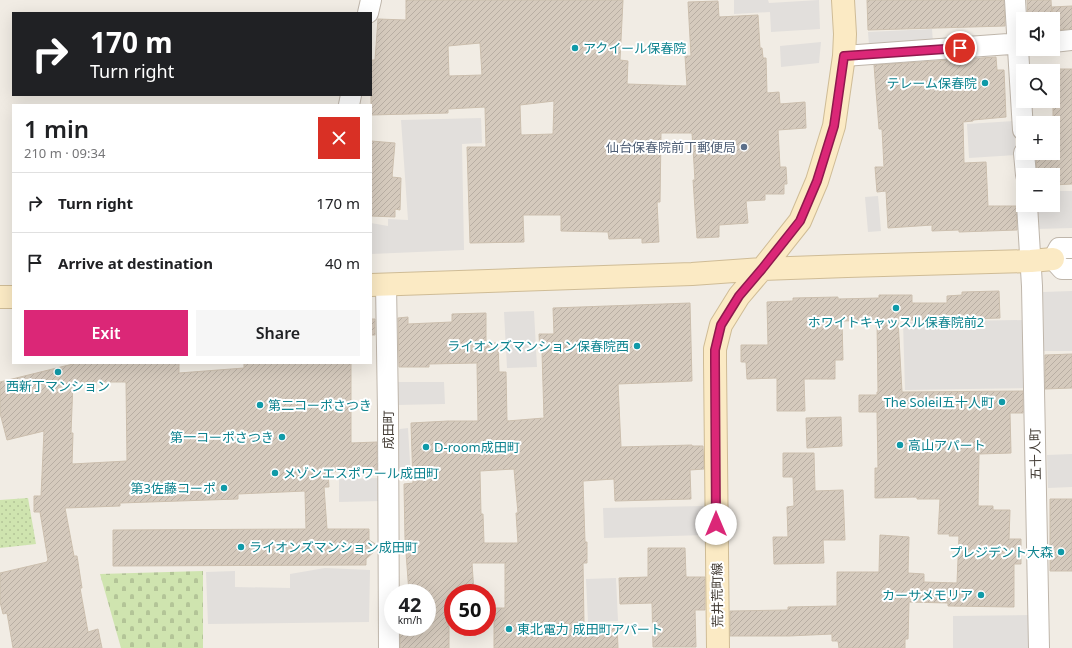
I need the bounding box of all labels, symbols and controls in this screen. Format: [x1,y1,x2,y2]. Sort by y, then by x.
map controls [1016,12,1060,212]
button: sound [1016,12,1060,56]
text: 170 m [90,23,173,61]
icon: right [24,28,76,80]
pin [943,31,977,65]
icon: arrive [949,37,971,59]
place label: アクイール保春院 [583,39,686,57]
marker: アクイール保春院 [570,43,580,53]
text: Turn right [90,59,174,83]
button: search [1016,64,1060,108]
place label: テレーム保春院 [886,74,977,92]
marker: テレーム保春院 [980,78,990,88]
text: 1 min [24,112,89,145]
button: + [1016,116,1060,160]
button: close [318,117,360,159]
place label: 仙台保春院前丁郵便局 [606,138,736,156]
marker: 仙台保春院前丁郵便局 [739,142,749,152]
text: 210 m · 09:34 [24,144,105,162]
button: − [1016,168,1060,212]
icon: right [24,192,46,214]
text: Turn right [58,193,133,213]
text: 170 m [316,193,360,213]
icon: arrive [24,252,46,274]
text: Arrive at destination [58,253,213,273]
text: 40 m [325,253,360,273]
marker: ホワイトキャッスル保春院前2 [891,303,901,313]
button: Exit [24,310,188,356]
button: Share [196,310,360,356]
place label: ホワイトキャッスル保春院前2 [808,313,984,331]
place label: ライオンズマンション保春院西 [447,337,629,355]
marker: ライオンズマンション保春院西 [632,341,642,351]
marker: 西新丁マンション [53,367,63,377]
place label: 西新丁マンション [6,377,110,395]
place label: The Soleil五十人町 [884,393,994,411]
place label: 第二コーポさつき [268,396,372,414]
marker: The Soleil五十人町 [997,397,1007,407]
marker: 第二コーポさつき [255,400,265,410]
street label: 成田町 [379,410,397,450]
place label: 第一コーポさつき [170,428,274,446]
street label: 五十人町 [1026,428,1044,480]
marker: 第一コーポさつき [277,432,287,442]
place label: 高山アパート [908,436,986,454]
place label: D-room成田町 [434,438,520,456]
marker: 高山アパート [895,440,905,450]
marker: D-room成田町 [421,442,431,452]
place label: メゾンエスポワール成田町 [283,464,439,482]
marker: メゾンエスポワール成田町 [270,468,280,478]
place label: 第3佐藤コーポ [131,479,216,497]
marker: 第3佐藤コーポ [219,483,229,493]
position arrow [695,503,737,545]
place label: ライオンズマンション成田町 [249,538,418,556]
marker: ライオンズマンション成田町 [236,542,246,552]
place label: プレジデント大森 [949,543,1053,561]
marker: プレジデント大森 [1056,547,1066,557]
street label: 荒井荒町線 [707,562,727,628]
speed limit sign: 50 [444,584,496,636]
place label: カーサメモリア [882,586,973,604]
marker: カーサメモリア [976,590,986,600]
text: 42 [399,591,421,618]
text: km/h [398,613,422,627]
place label: 東北電力 成田町アパート [517,620,663,638]
marker: 東北電力 成田町アパート [504,624,514,634]

